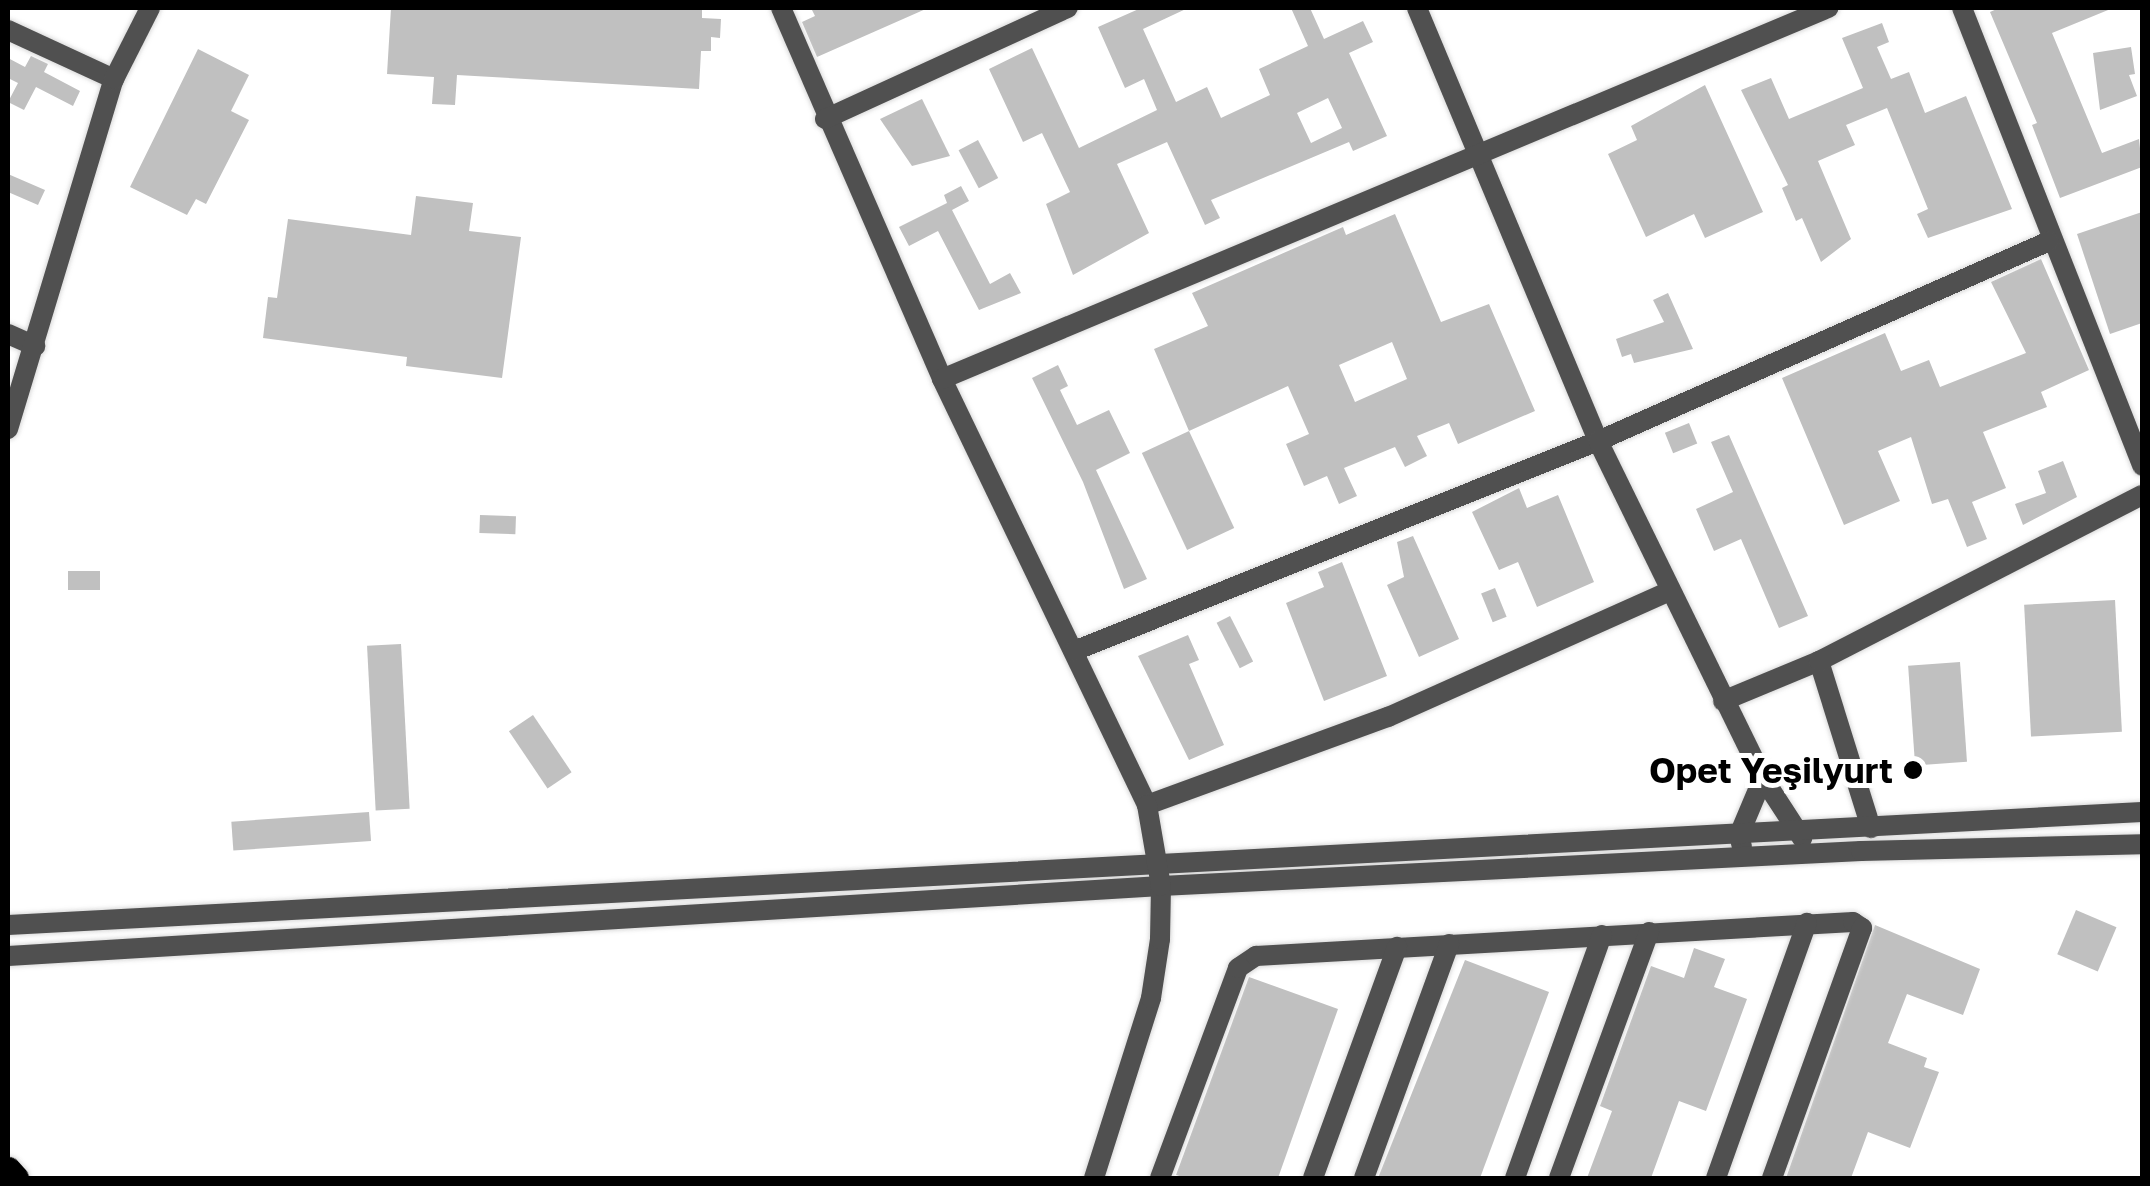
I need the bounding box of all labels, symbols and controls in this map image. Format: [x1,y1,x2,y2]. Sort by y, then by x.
place label: Opet Yeşilyurt [1649,749,1893,791]
marker: Opet Yeşilyurt [1902,759,1924,781]

